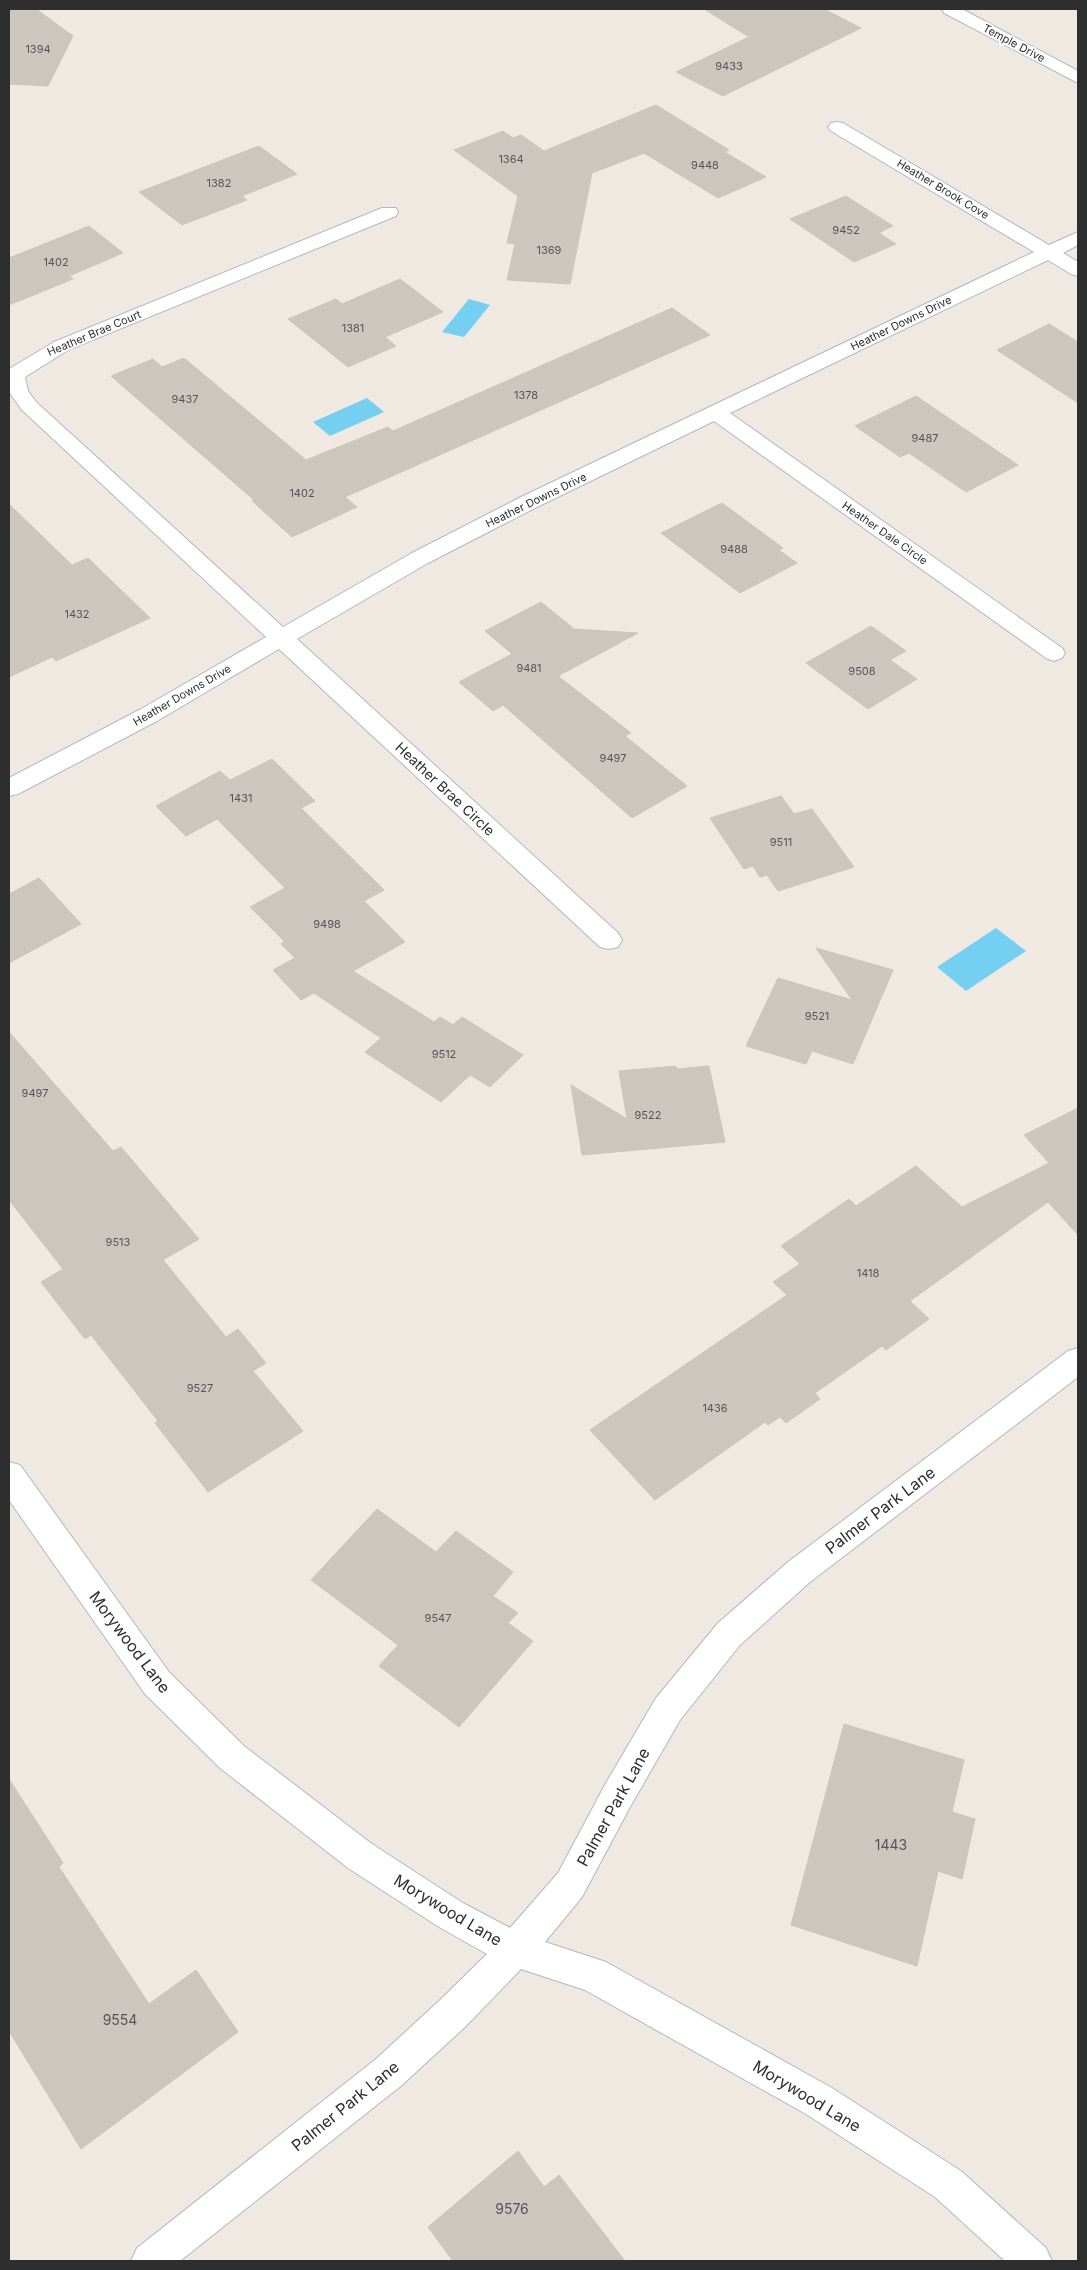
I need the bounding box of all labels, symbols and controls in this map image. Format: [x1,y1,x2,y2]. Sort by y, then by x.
street label: Temple Drive [980,21,1048,65]
house number: 1394 [25,42,51,56]
house number: 9433 [715,59,743,73]
house number: 1364 [498,152,524,166]
street label: Heather Brook Cove [894,156,992,222]
house number: 9448 [691,158,719,172]
house number: 1382 [207,176,231,190]
house number: 9452 [832,223,860,237]
house number: 1369 [537,243,562,257]
house number: 1402 [43,255,69,269]
street label: Heather Downs Drive [848,292,954,354]
street label: Heather Brae Court [45,307,143,359]
house number: 1381 [342,321,364,335]
house number: 1378 [514,388,538,402]
house number: 9437 [172,392,198,406]
house number: 9487 [912,431,938,445]
street label: Heather Downs Drive [483,469,589,531]
house number: 1402 [289,486,315,500]
street label: Heather Dale Circle [840,498,930,568]
house number: 9488 [720,542,748,556]
house number: 1432 [64,607,90,621]
street label: Heather Downs Drive [131,661,233,729]
house number: 9481 [516,661,542,675]
house number: 9508 [848,664,876,678]
street label: Heather Brae Circle [392,738,498,839]
house number: 9497 [600,751,626,765]
house number: 1431 [230,791,252,805]
house number: 9511 [770,835,792,849]
house number: 9498 [313,917,341,931]
house number: 9521 [805,1009,829,1023]
house number: 9512 [432,1047,456,1061]
house number: 9497 [22,1086,48,1100]
house number: 9522 [635,1108,661,1122]
house number: 9513 [106,1235,131,1249]
house number: 1418 [857,1266,880,1280]
house number: 9527 [187,1381,213,1395]
house number: 1436 [702,1401,728,1415]
street label: Palmer Park Lane [821,1462,939,1558]
street label: Morywood Lane [85,1587,175,1697]
house number: 9547 [425,1611,451,1625]
street label: Palmer Park Lane [572,1744,654,1870]
house number: 1443 [875,1836,907,1853]
street label: Morywood Lane [390,1870,506,1950]
house number: 9554 [103,2011,137,2028]
street label: Morywood Lane [749,2056,865,2136]
street label: Palmer Park Lane [287,2057,403,2155]
house number: 9576 [495,2200,529,2217]

